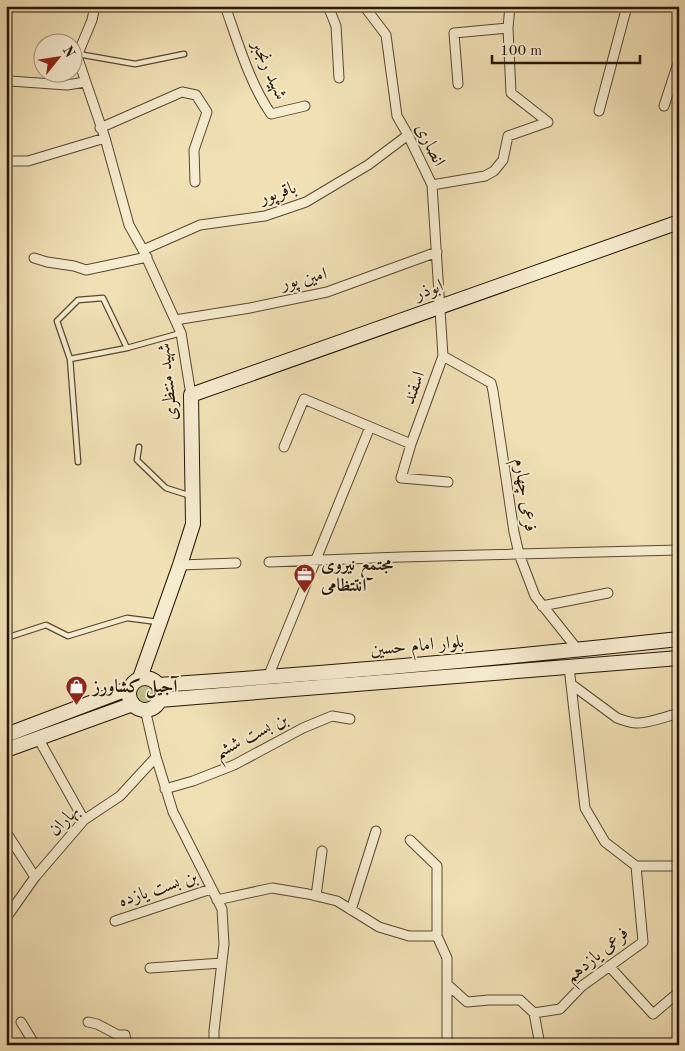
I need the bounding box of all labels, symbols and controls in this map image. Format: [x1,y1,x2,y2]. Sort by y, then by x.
north arrow [32,32,82,82]
scale bar [492,32,640,64]
street label: شهید رنجبر [245,36,290,103]
text: N [60,44,77,60]
text: 100 m [500,44,542,59]
street label: انصاری [411,121,448,170]
street label: باقرپور [256,179,299,211]
street label: امین پور [277,265,329,296]
street label: ابوذر [410,277,446,305]
street label: شهید منتظری [155,342,183,422]
street label: اسفند [400,369,428,407]
street label: فرعی چهارم [504,457,540,534]
place label: مجتمع نیروی انتتظامی [320,556,394,596]
office icon: مجتمع نیروی انتتظامی [293,563,317,594]
street label: بلوار امام حسین [370,633,465,665]
shop icon: آجیل کشاورز [65,675,89,706]
place label: آجیل کشاورز [91,675,180,699]
street label: بن بست ششم [212,710,295,769]
street label: بهاران [45,802,84,841]
street label: بن بست یازده [116,868,201,911]
street label: فرعی یازدهم [562,924,636,992]

